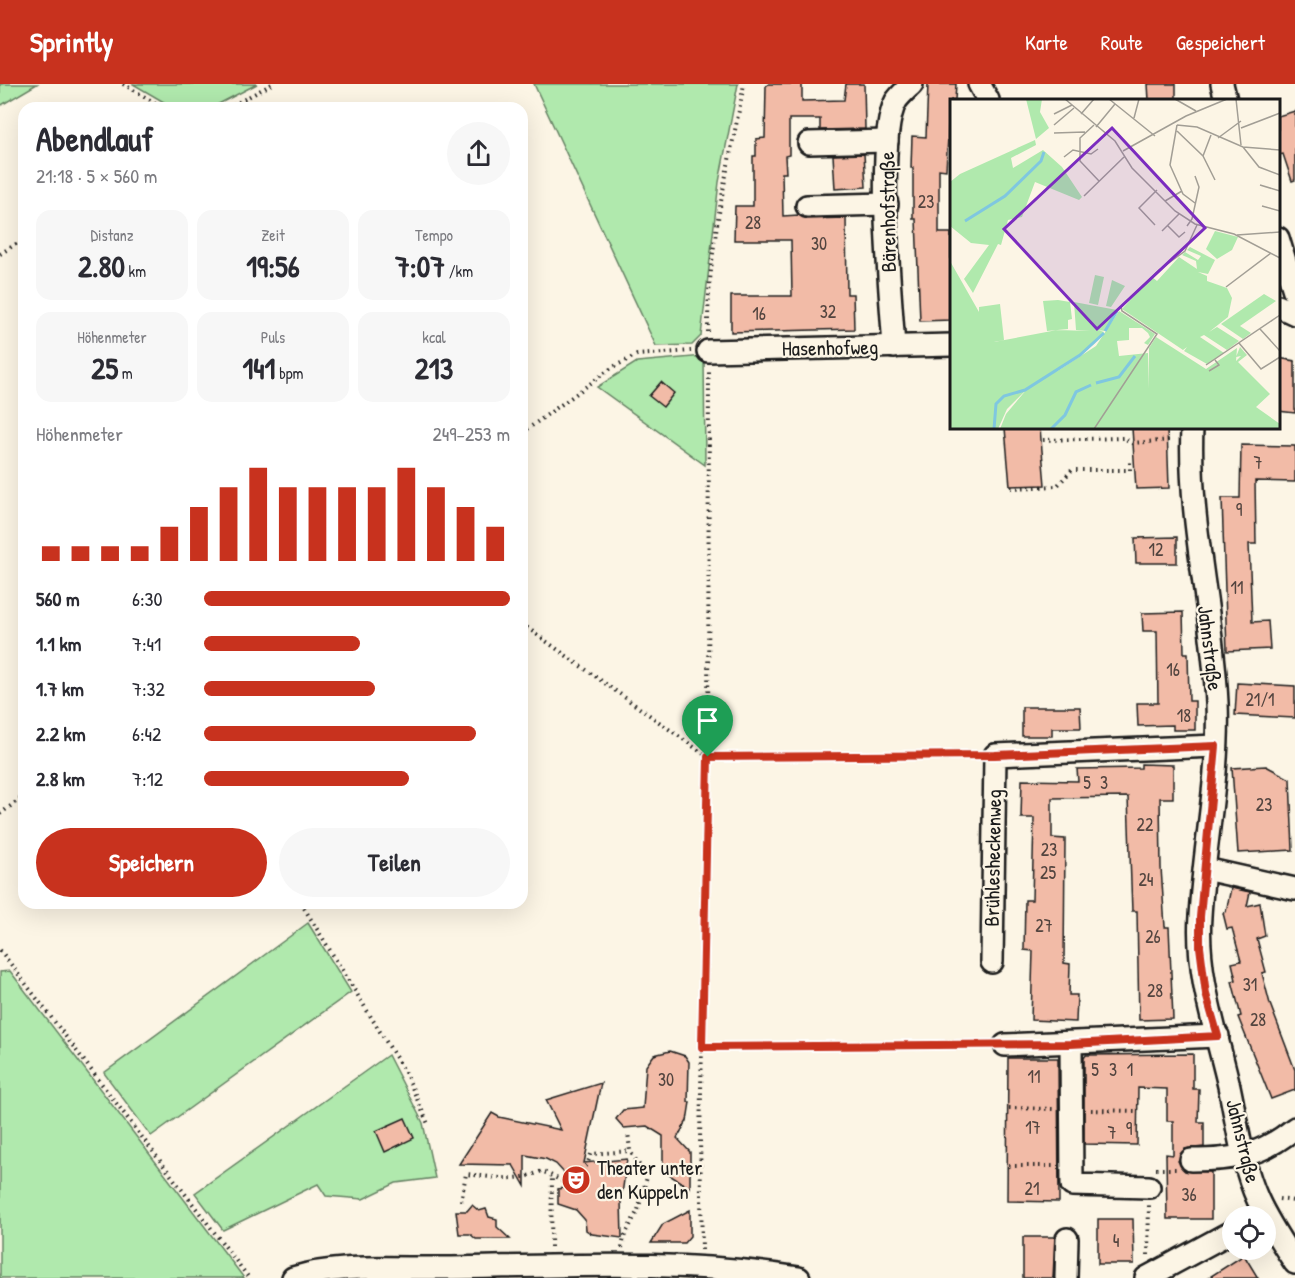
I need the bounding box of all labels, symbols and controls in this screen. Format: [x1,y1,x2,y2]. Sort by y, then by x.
text: Sprintly [30,23,113,61]
text: Karte [1025,28,1068,57]
text: Route [1101,28,1143,57]
text: Gespeichert [1176,28,1265,57]
inset map [950,99,1280,429]
text: Abendlauf [36,117,153,161]
button: share [447,122,510,185]
street label: Bärenhofstraße [872,151,903,273]
text: 21:18 · 5 × 560 m [36,162,157,189]
house number: 23 [918,189,934,214]
house number: 28 [745,210,761,235]
text: Distanz [90,224,134,246]
text: Zeit [261,224,285,246]
text: Tempo [415,224,453,246]
house number: 30 [811,231,827,256]
text: 2.80 [78,246,125,286]
text: 19:56 [246,246,300,286]
text: 7:07 [395,246,445,286]
text: km [125,260,146,282]
text: /km [445,260,473,282]
house number: 32 [820,299,837,324]
house number: 16 [752,301,766,326]
text: Höhenmeter [77,326,147,348]
text: Puls [261,326,285,348]
text: kcal [422,326,446,348]
street label: Hasenhofweg [782,332,878,363]
text: 25 [91,348,118,388]
text: 141 [242,348,276,388]
text: 213 [415,348,453,388]
text: m [118,362,133,384]
text: bpm [276,362,304,384]
text: Höhenmeter [36,420,123,447]
text: 249–253 m [432,420,510,447]
house number: 7 [1254,450,1263,475]
house number: 9 [1236,497,1243,522]
house number: 12 [1149,537,1164,562]
house number: 11 [1230,575,1244,600]
text: 560 m [36,585,80,612]
text: 6:30 [132,585,163,612]
street label: Jahnstraße [1191,604,1230,692]
text: 1.1 km [36,630,81,657]
text: 7:41 [132,630,161,657]
house number: 16 [1166,657,1180,682]
text: 1.7 km [36,675,84,702]
text: 7:32 [132,675,165,702]
house number: 21/1 [1245,687,1275,712]
pin [682,695,733,757]
house number: 18 [1177,703,1191,728]
icon: arrive [691,704,724,737]
text: 2.2 km [36,720,86,747]
text: 6:42 [132,720,161,747]
text: 2.8 km [36,765,85,792]
text: 7:12 [132,765,163,792]
house number: 5 [1083,770,1091,795]
house number: 3 [1100,770,1108,795]
street label: Brühlesheckenweg [977,789,1008,927]
house number: 23 [1256,792,1272,817]
house number: 22 [1137,812,1154,837]
button: Speichern [36,828,267,897]
button: Teilen [279,828,510,897]
house number: 23 [1041,837,1057,862]
house number: 25 [1040,860,1056,885]
house number: 24 [1138,867,1154,892]
house number: 27 [1035,913,1053,938]
house number: 26 [1145,924,1161,949]
house number: 31 [1243,972,1257,997]
house number: 28 [1147,978,1163,1003]
house number: 28 [1250,1007,1266,1032]
house number: 5 [1091,1057,1099,1082]
house number: 3 [1109,1057,1117,1082]
house number: 1 [1127,1057,1133,1082]
house number: 11 [1027,1064,1041,1089]
house number: 30 [658,1067,674,1092]
street label: Jahnstraße [1219,1096,1268,1186]
house number: 17 [1025,1115,1041,1140]
house number: 9 [1126,1116,1133,1141]
house number: 7 [1108,1120,1117,1145]
place label: Theater unter den Kuppeln [597,1153,702,1206]
theatre icon: Theater unter den Kuppeln [560,1164,592,1196]
house number: 21 [1025,1176,1039,1201]
house number: 36 [1181,1182,1197,1207]
map controls [1222,1206,1276,1260]
button: locate [1222,1206,1276,1260]
house number: 4 [1113,1228,1120,1253]

